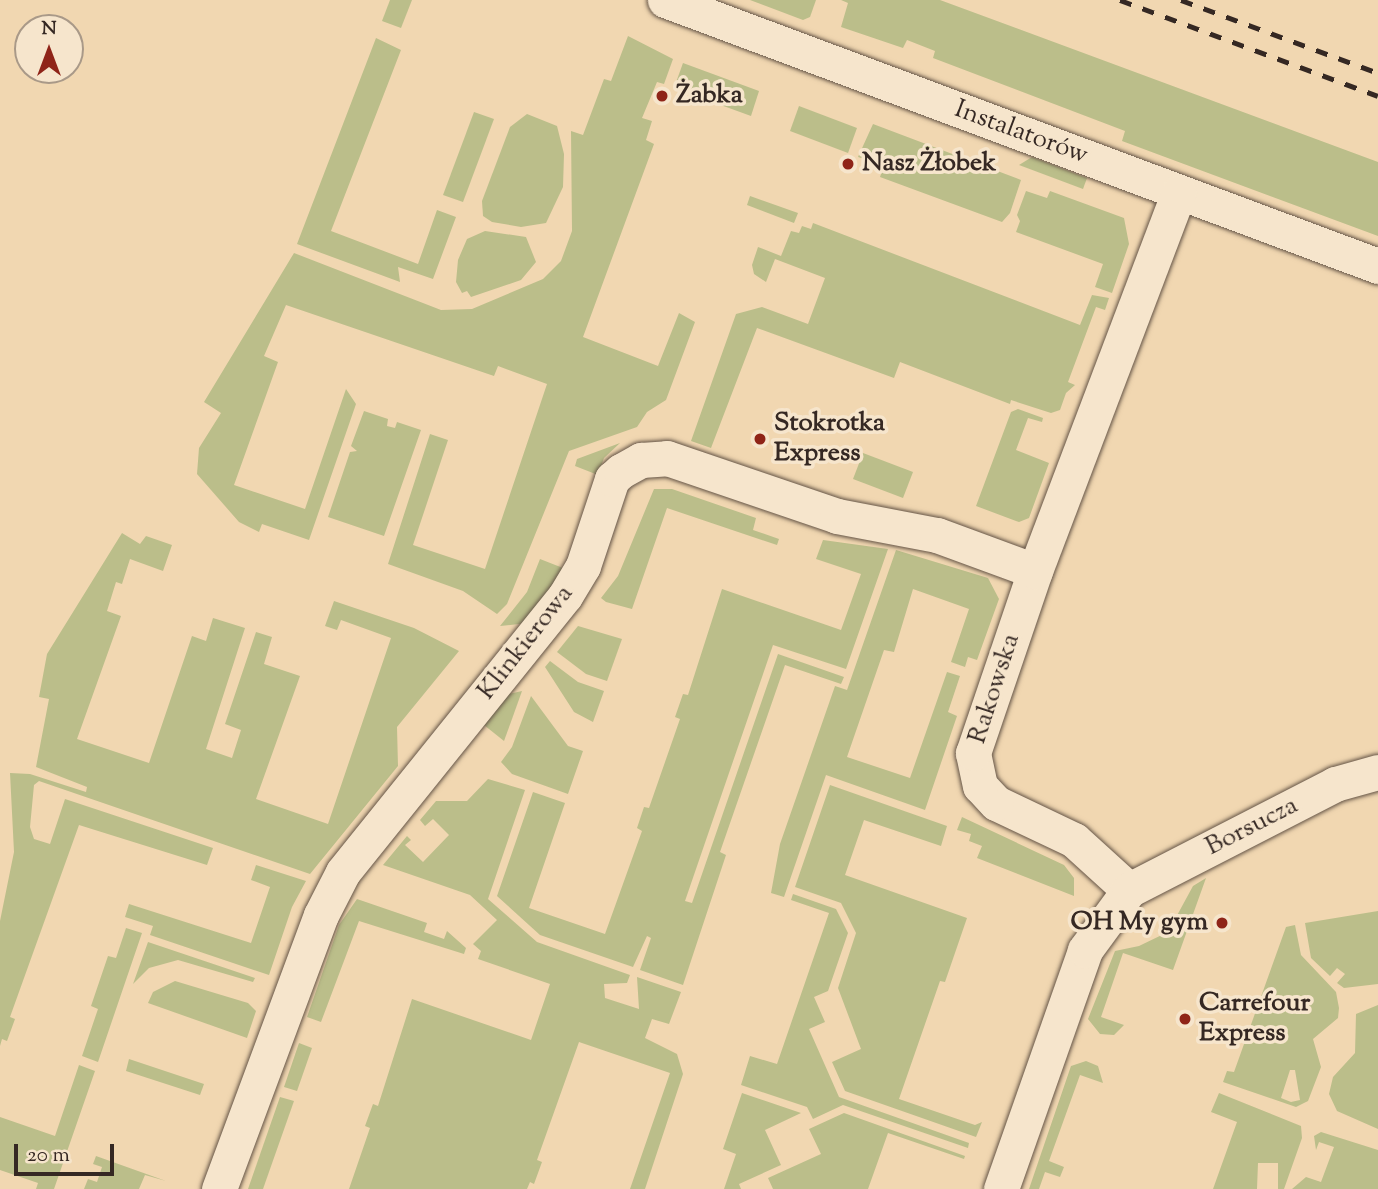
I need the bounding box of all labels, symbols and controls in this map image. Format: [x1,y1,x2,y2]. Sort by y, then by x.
north arrow [14,14,84,84]
text: N [41,16,57,43]
place label: Żabka [676,80,743,112]
marker: Żabka [654,88,670,104]
street label: Instalatorów [950,94,1092,172]
place label: Nasz Żłobek [862,148,996,180]
marker: Nasz Żłobek [840,156,856,172]
place label: Stokrotka Express [774,408,885,470]
marker: Stokrotka Express [752,431,768,447]
street label: Klinkierowa [472,579,580,707]
street label: Rakowska [963,630,1027,748]
street label: Borsucza [1201,791,1303,863]
place label: OH My gym [1071,907,1208,939]
marker: OH My gym [1214,915,1230,931]
place label: Carrefour Express [1199,988,1310,1050]
marker: Carrefour Express [1177,1011,1193,1027]
scale bar [18,1130,117,1174]
text: 20 m [27,1141,70,1171]

